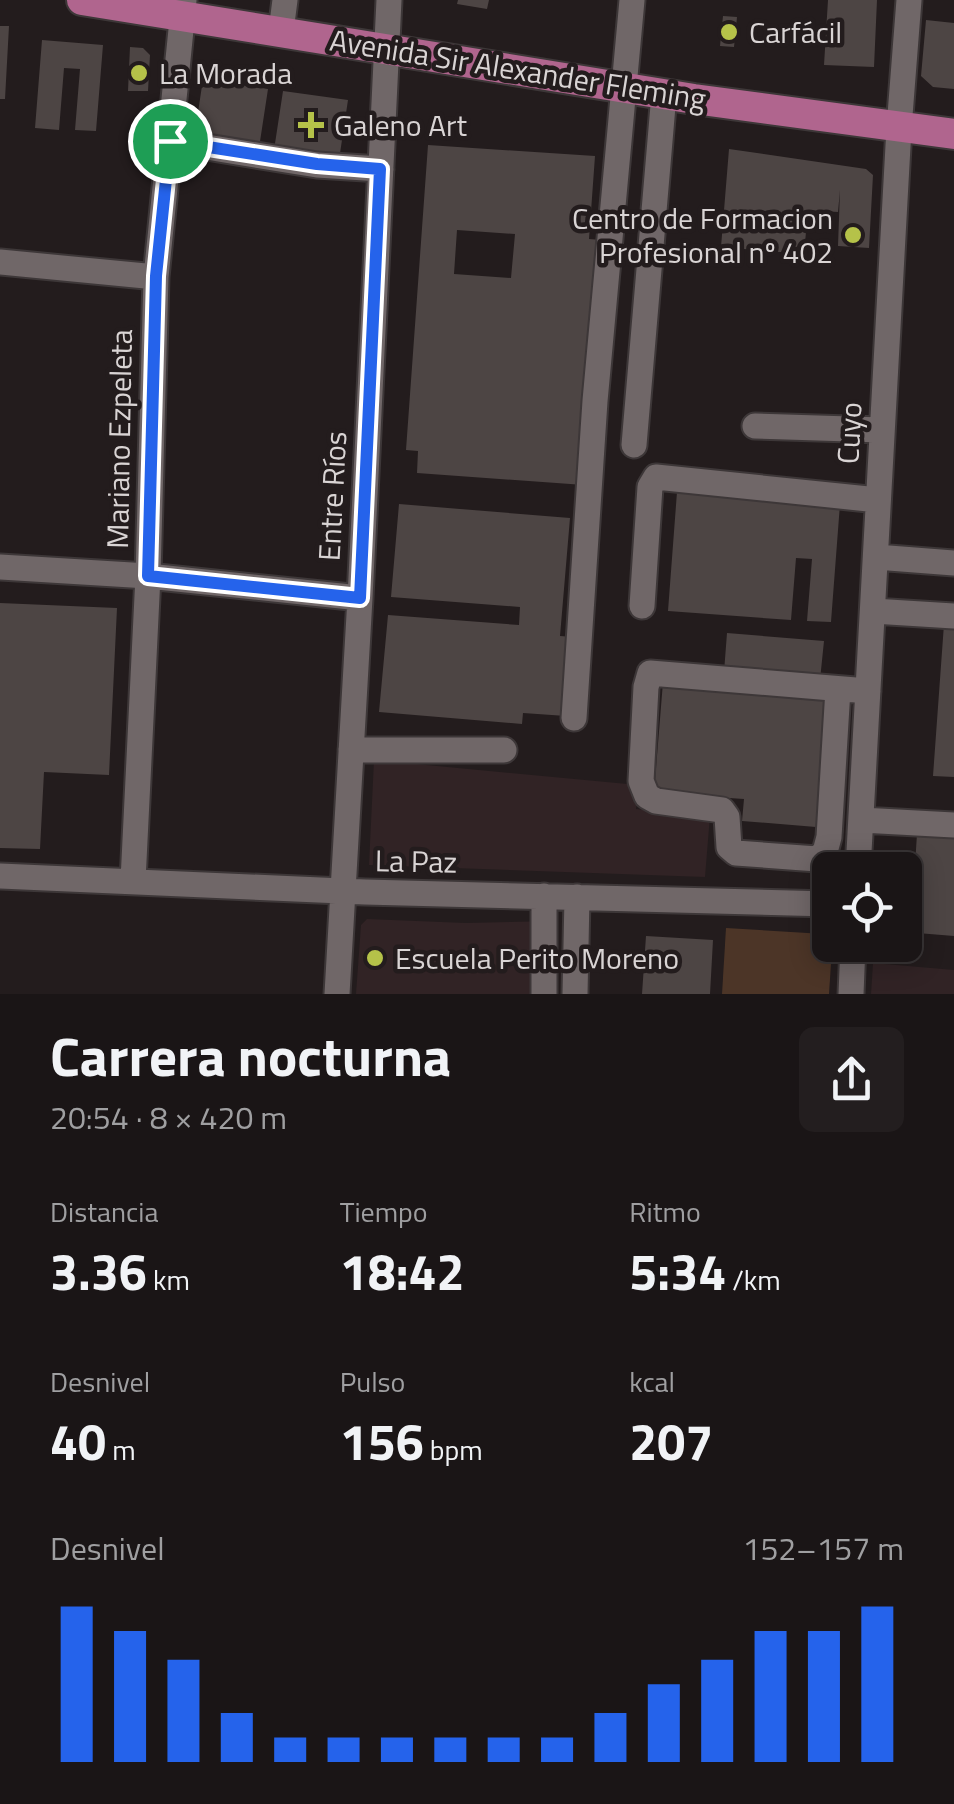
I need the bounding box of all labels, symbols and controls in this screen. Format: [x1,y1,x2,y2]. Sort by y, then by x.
place label: Carfácil [749,9,842,55]
street label: Avenida Sir Alexander Fleming [327,17,709,121]
marker: Carfácil [718,21,740,43]
place label: La Morada [159,50,292,96]
marker: La Morada [128,62,150,84]
pin [128,99,213,184]
place label: Galeno Art [334,102,467,148]
marker: Galeno Art [298,112,324,138]
icon: arrive [143,114,198,169]
place label: Centro de Formacion Profesional nº 402 [572,195,833,275]
marker: Centro de Formacion Profesional nº 402 [842,224,864,246]
street label: Mariano Ezpeleta [94,329,144,549]
street label: Cuyo [824,401,874,465]
street label: Entre Ríos [306,430,358,562]
street label: La Paz [374,837,458,885]
map controls [812,852,922,962]
button: locate [812,852,922,962]
place label: Escuela Perito Moreno [395,935,679,981]
marker: Escuela Perito Moreno [364,947,386,969]
text: Carrera nocturna [50,1014,451,1097]
button: share [799,1027,904,1132]
text: 20:54 · 8 × 420 m [50,1093,287,1141]
text: Distancia [50,1190,158,1233]
text: Tiempo [340,1190,428,1233]
text: Ritmo [629,1190,701,1233]
text: 3.36 [50,1233,147,1309]
text: 18:42 [340,1233,464,1309]
text: 5:34 [629,1233,726,1309]
text: km [147,1258,190,1301]
text: /km [726,1258,781,1301]
text: Desnivel [50,1360,150,1403]
text: Pulso [340,1360,405,1403]
text: kcal [629,1360,675,1403]
text: 40 [50,1403,106,1479]
text: 156 [340,1403,424,1479]
text: 207 [629,1403,713,1479]
text: m [106,1428,136,1471]
text: bpm [424,1428,483,1471]
text: Desnivel [50,1524,165,1572]
text: 152–157 m [742,1524,904,1572]

